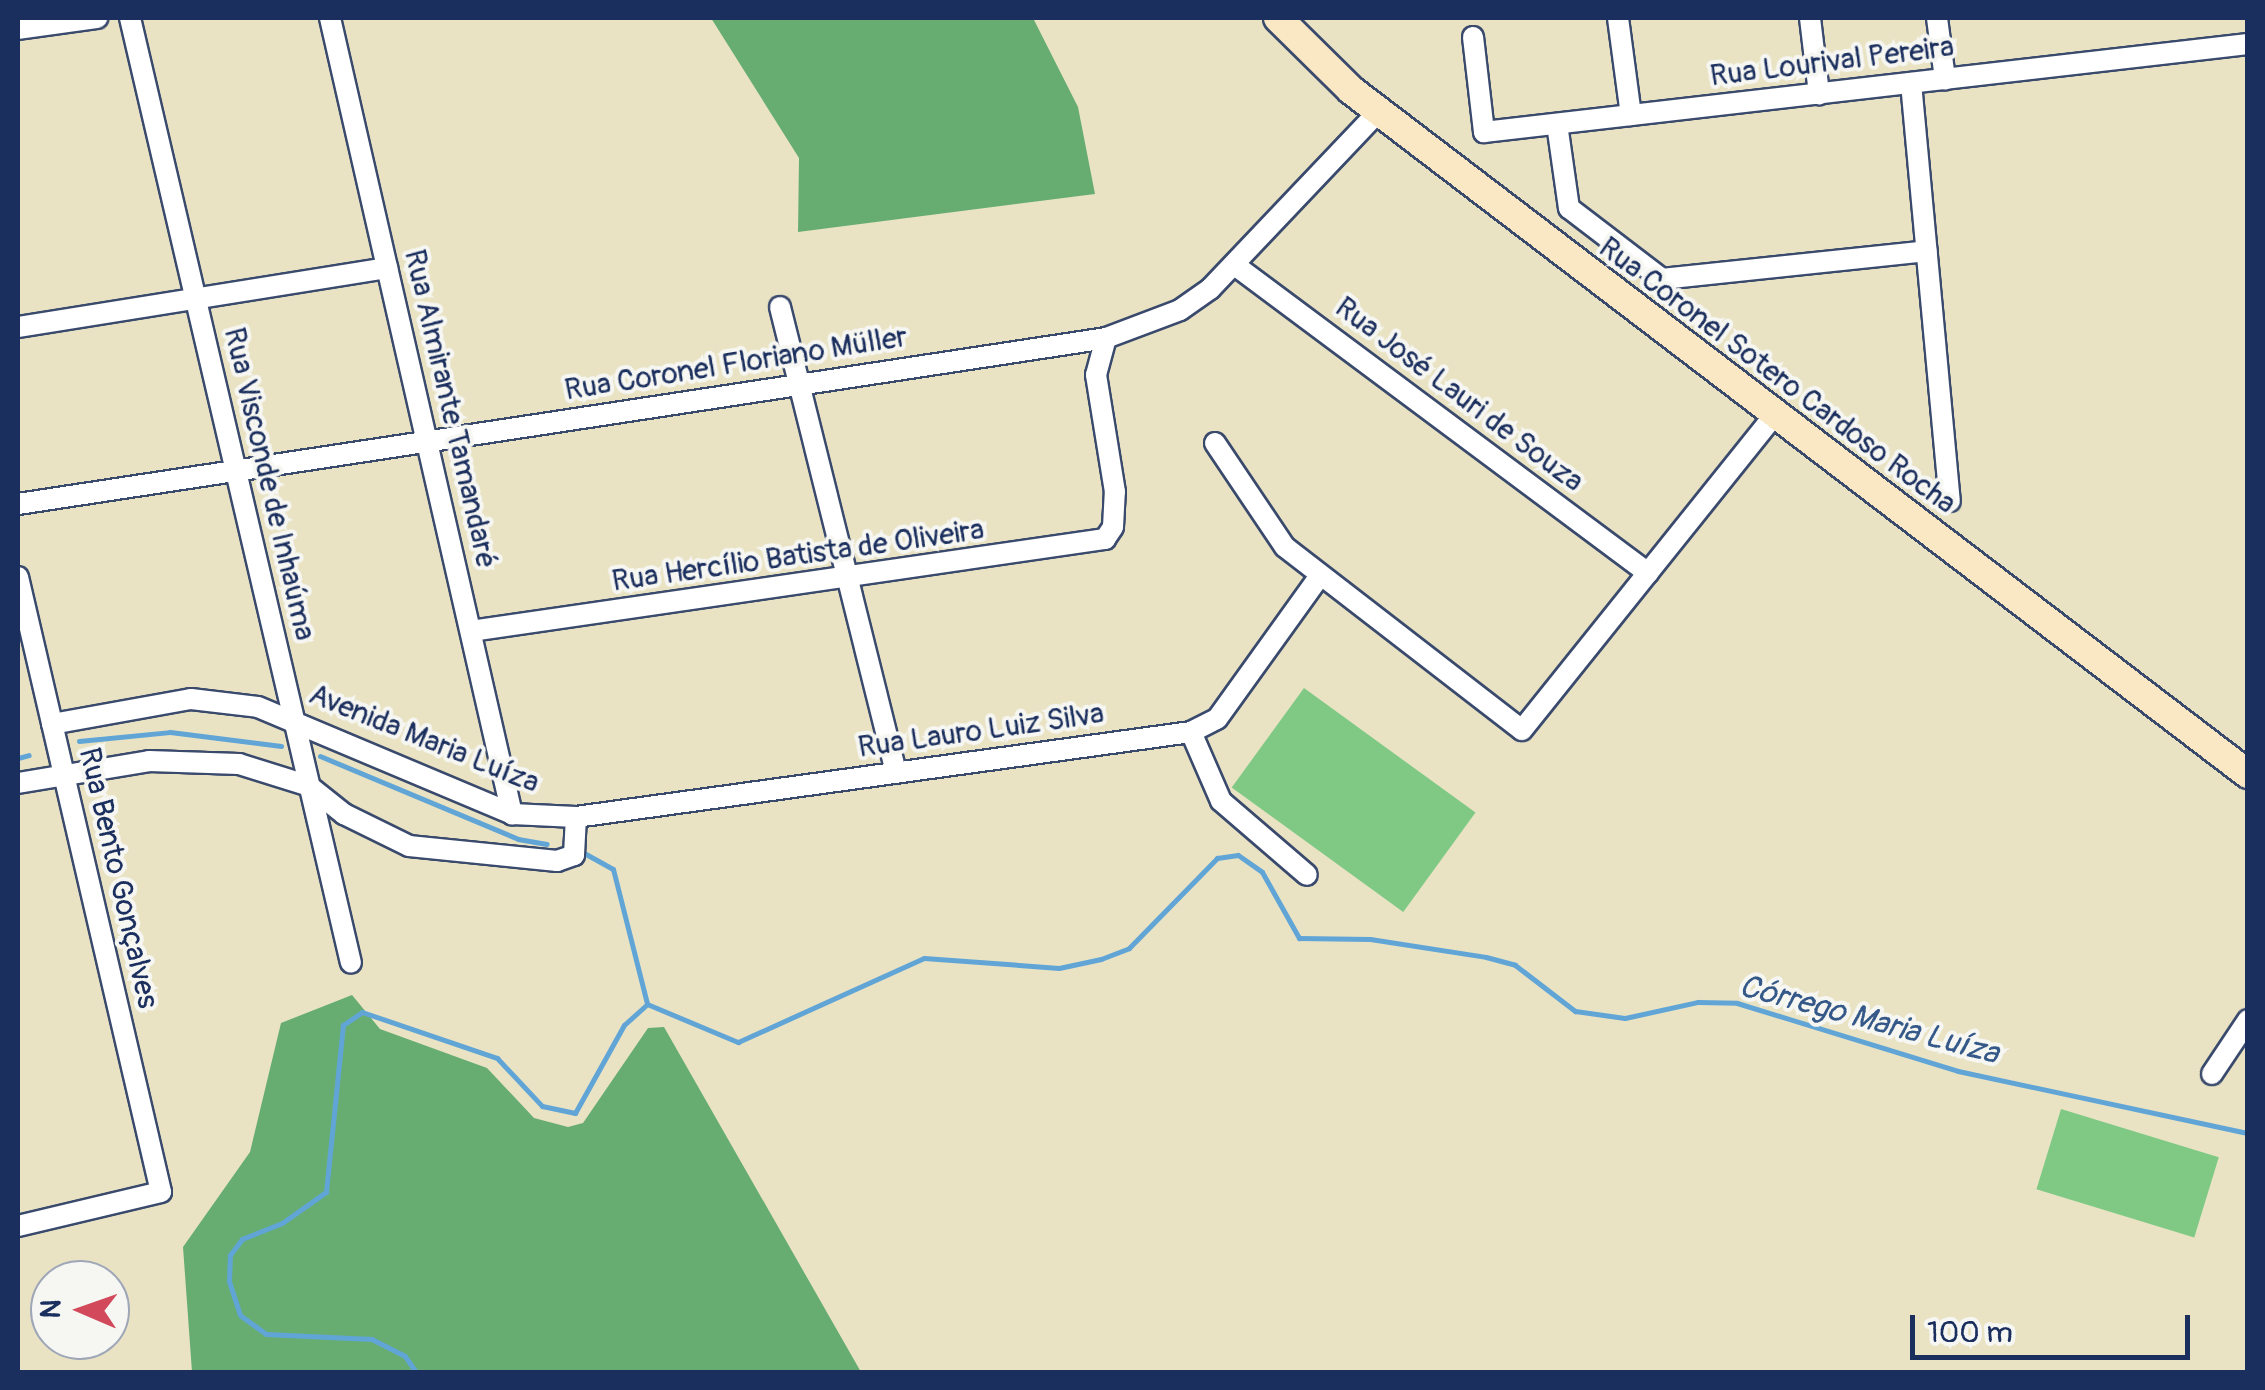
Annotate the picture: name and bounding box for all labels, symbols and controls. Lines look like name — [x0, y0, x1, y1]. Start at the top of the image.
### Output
street label: Rua Lourival Pereira — [1708, 29, 1956, 95]
street label: Rua Coronel Sotero Cardoso Rocha — [1591, 230, 1963, 522]
street label: Rua Almirante Tamandaré — [396, 246, 504, 572]
street label: Rua José Lauri de Souza — [1328, 290, 1590, 500]
street label: Rua Coronel Floriano Müller — [562, 319, 910, 409]
street label: Rua Visconde de Inhaúma — [215, 324, 323, 644]
street label: Rua Hercílio Batista de Oliveira — [610, 512, 986, 600]
street label: Avenida Maria Luíza — [304, 676, 544, 802]
street label: Rua Lauro Luiz Silva — [856, 696, 1106, 766]
street label: Rua Bento Gonçalves — [70, 744, 166, 1012]
water label: Córrego Maria Luíza — [1735, 967, 2003, 1073]
north arrow — [30, 1260, 130, 1360]
scale bar — [1915, 1295, 2195, 1357]
text: N — [34, 1299, 69, 1319]
text: 100 m — [1927, 1314, 2013, 1351]

